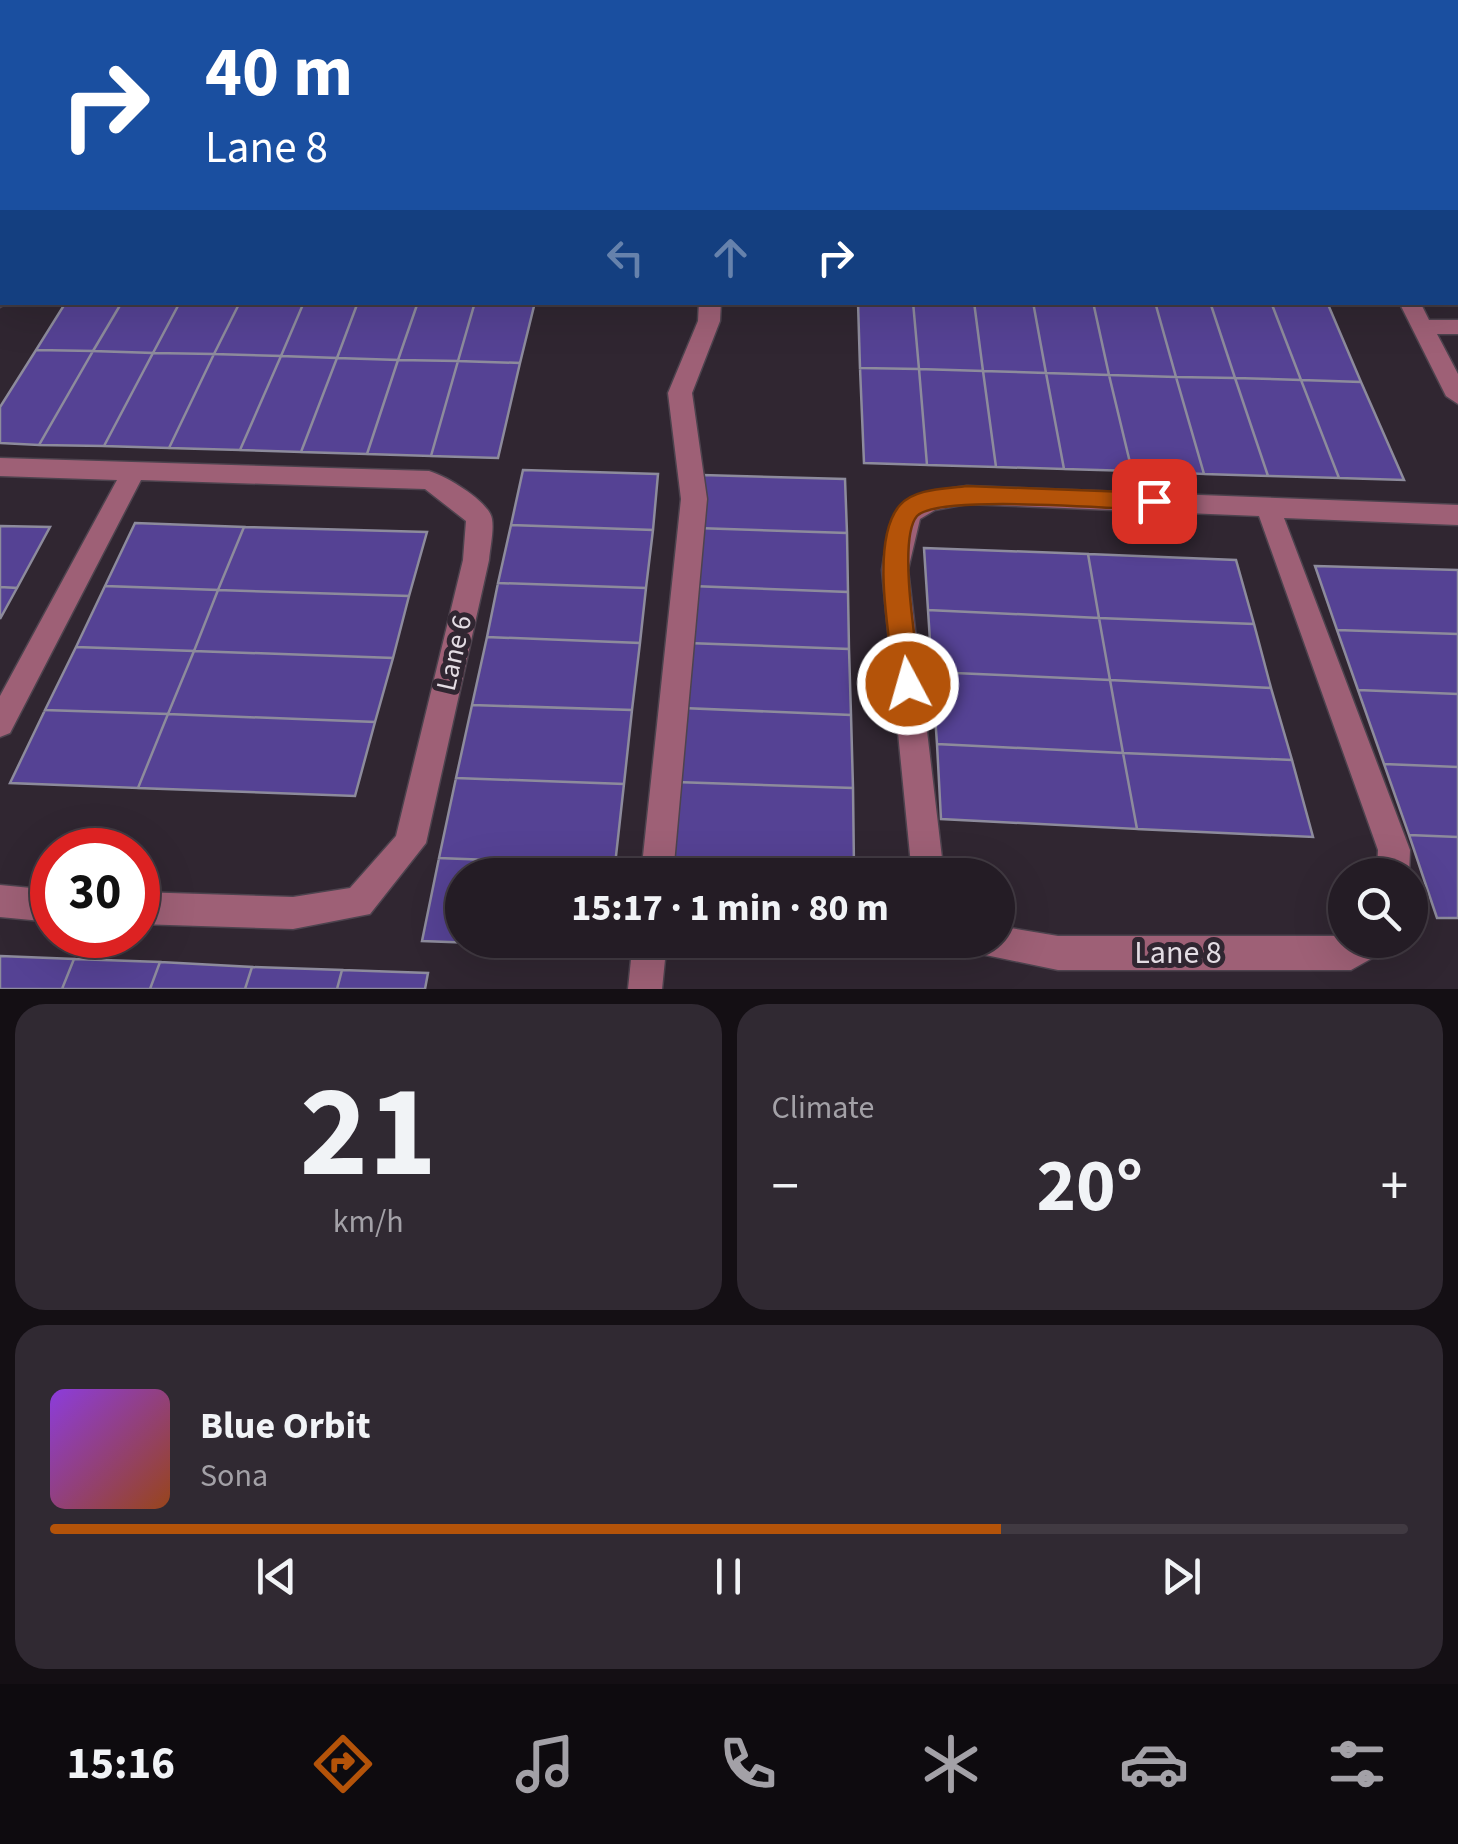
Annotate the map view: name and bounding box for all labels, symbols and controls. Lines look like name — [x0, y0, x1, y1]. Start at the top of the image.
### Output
text: 40 m — [205, 23, 353, 123]
icon: right — [40, 40, 170, 170]
text: Lane 8 — [205, 116, 328, 180]
icon: left — [598, 230, 653, 285]
icon: ahead — [703, 230, 758, 285]
icon: right — [808, 230, 863, 285]
pin — [1112, 459, 1197, 544]
icon: arrive — [1127, 474, 1182, 529]
street label: Lane 6 — [426, 611, 482, 695]
position arrow — [856, 632, 960, 736]
speed limit sign: 30 — [30, 828, 160, 958]
map controls — [1328, 858, 1428, 958]
button: search — [1328, 858, 1428, 958]
text: 15:17 · 1 min · 80 m — [571, 881, 889, 935]
street label: Lane 8 — [1134, 930, 1222, 976]
text: 21 — [300, 1041, 437, 1226]
text: Climate — [772, 1085, 874, 1131]
text: 20° — [1036, 1133, 1143, 1240]
text: − — [772, 1148, 799, 1226]
text: + — [1381, 1148, 1408, 1226]
text: km/h — [333, 1199, 404, 1245]
text: Blue Orbit — [200, 1399, 371, 1453]
text: Sona — [200, 1453, 268, 1499]
icon: previous — [249, 1549, 304, 1604]
icon: pause — [701, 1549, 756, 1604]
icon: next — [1154, 1549, 1209, 1604]
icon: directions — [308, 1729, 378, 1799]
icon: music — [510, 1729, 580, 1799]
icon: phone — [713, 1729, 783, 1799]
icon: climate — [916, 1729, 986, 1799]
icon: car — [1119, 1729, 1189, 1799]
icon: filters — [1322, 1729, 1392, 1799]
text: 15:16 — [66, 1732, 175, 1796]

